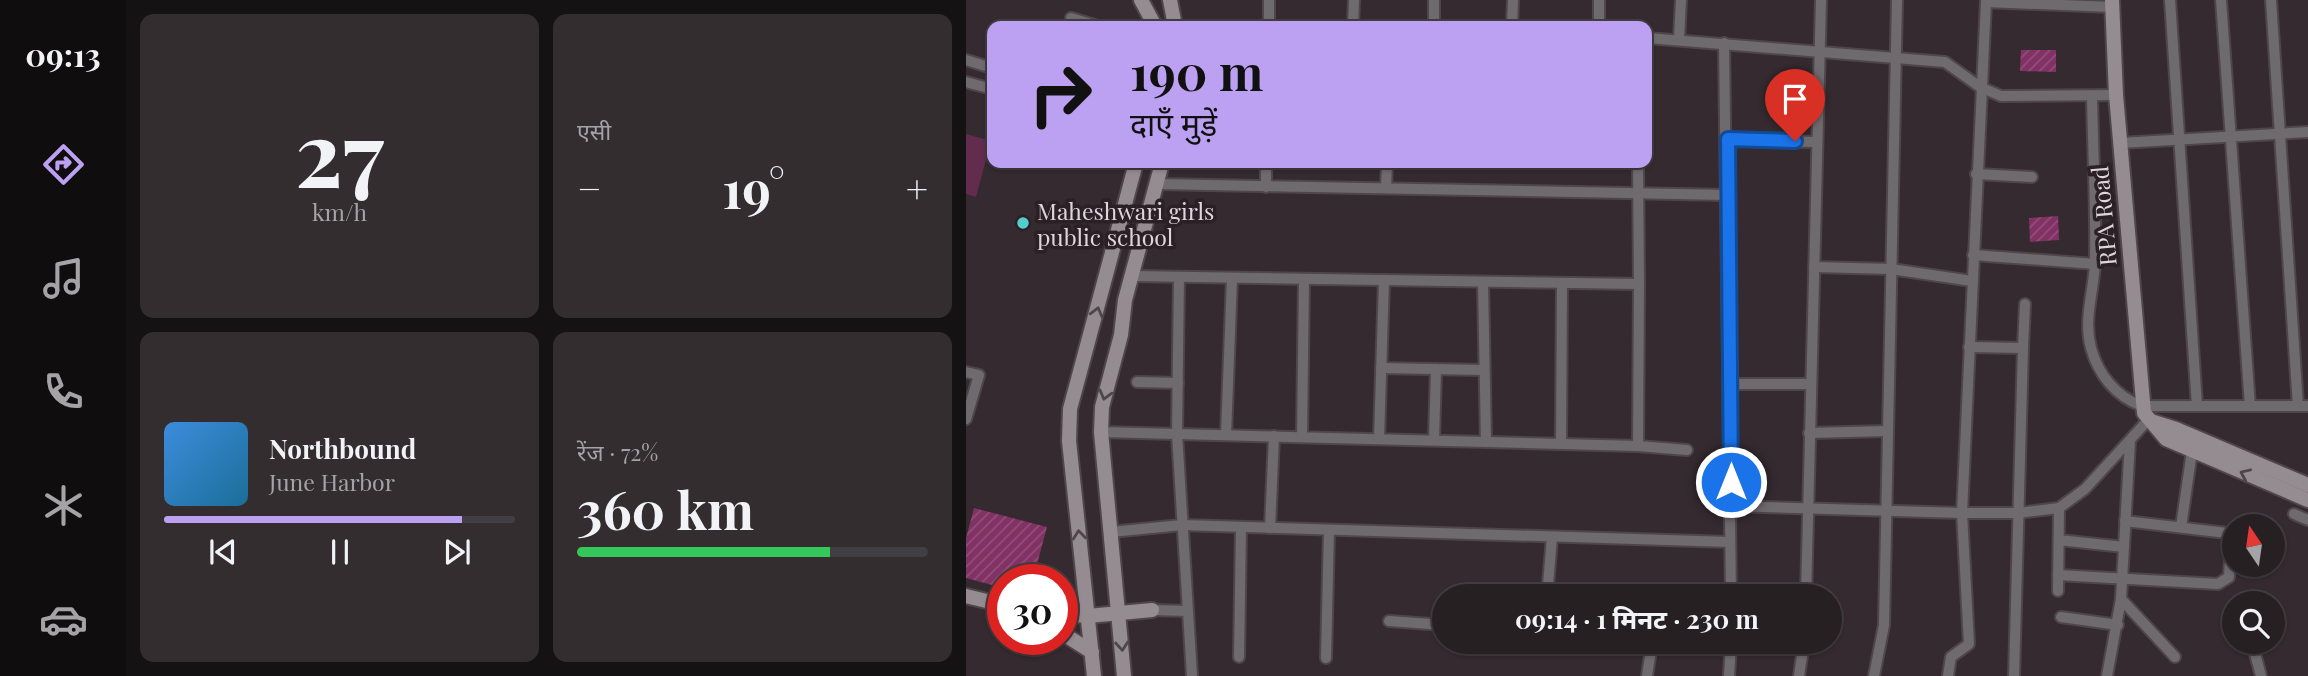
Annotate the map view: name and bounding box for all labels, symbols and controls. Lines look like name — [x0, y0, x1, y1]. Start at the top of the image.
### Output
text: 09:13 — [25, 32, 101, 75]
text: 190 m — [1130, 38, 1263, 103]
icon: right — [1015, 49, 1106, 140]
pin — [1765, 69, 1825, 141]
icon: arrive — [1776, 80, 1814, 118]
text: 27 — [295, 90, 384, 211]
text: दाएँ मुड़ें — [1130, 101, 1217, 144]
text: एसी — [577, 115, 611, 146]
icon: directions — [39, 140, 88, 189]
text: 19° — [722, 153, 785, 222]
text: − — [577, 162, 602, 213]
text: + — [906, 162, 928, 213]
street label: RPA Road — [2083, 165, 2123, 267]
place label: Maheshwari girls public school — [1037, 195, 1214, 252]
text: km/h — [312, 196, 367, 227]
marker: Maheshwari girls public school — [1015, 215, 1031, 231]
icon: music — [39, 254, 88, 303]
one-way arrow — [1089, 306, 1103, 318]
icon: phone — [39, 367, 88, 416]
one-way arrow — [1099, 389, 1113, 401]
text: Northbound — [269, 431, 416, 466]
text: रेंज · 72% — [577, 436, 658, 467]
position arrow — [1694, 445, 1768, 519]
text: June Harbor — [269, 466, 395, 497]
one-way arrow — [2239, 468, 2252, 482]
text: 360 km — [577, 474, 754, 543]
icon: climate — [39, 481, 88, 530]
north arrow — [2222, 514, 2286, 578]
map controls — [2222, 514, 2285, 654]
one-way arrow — [1072, 529, 1087, 540]
icon: previous — [204, 533, 242, 571]
icon: pause — [321, 533, 359, 571]
icon: next — [438, 533, 476, 571]
speed limit sign: 30 — [987, 564, 1078, 655]
button: search — [2222, 591, 2285, 654]
icon: car — [39, 595, 88, 644]
text: 09:14 · 1 मिनट · 230 m — [1515, 601, 1759, 636]
one-way arrow — [1114, 640, 1129, 652]

